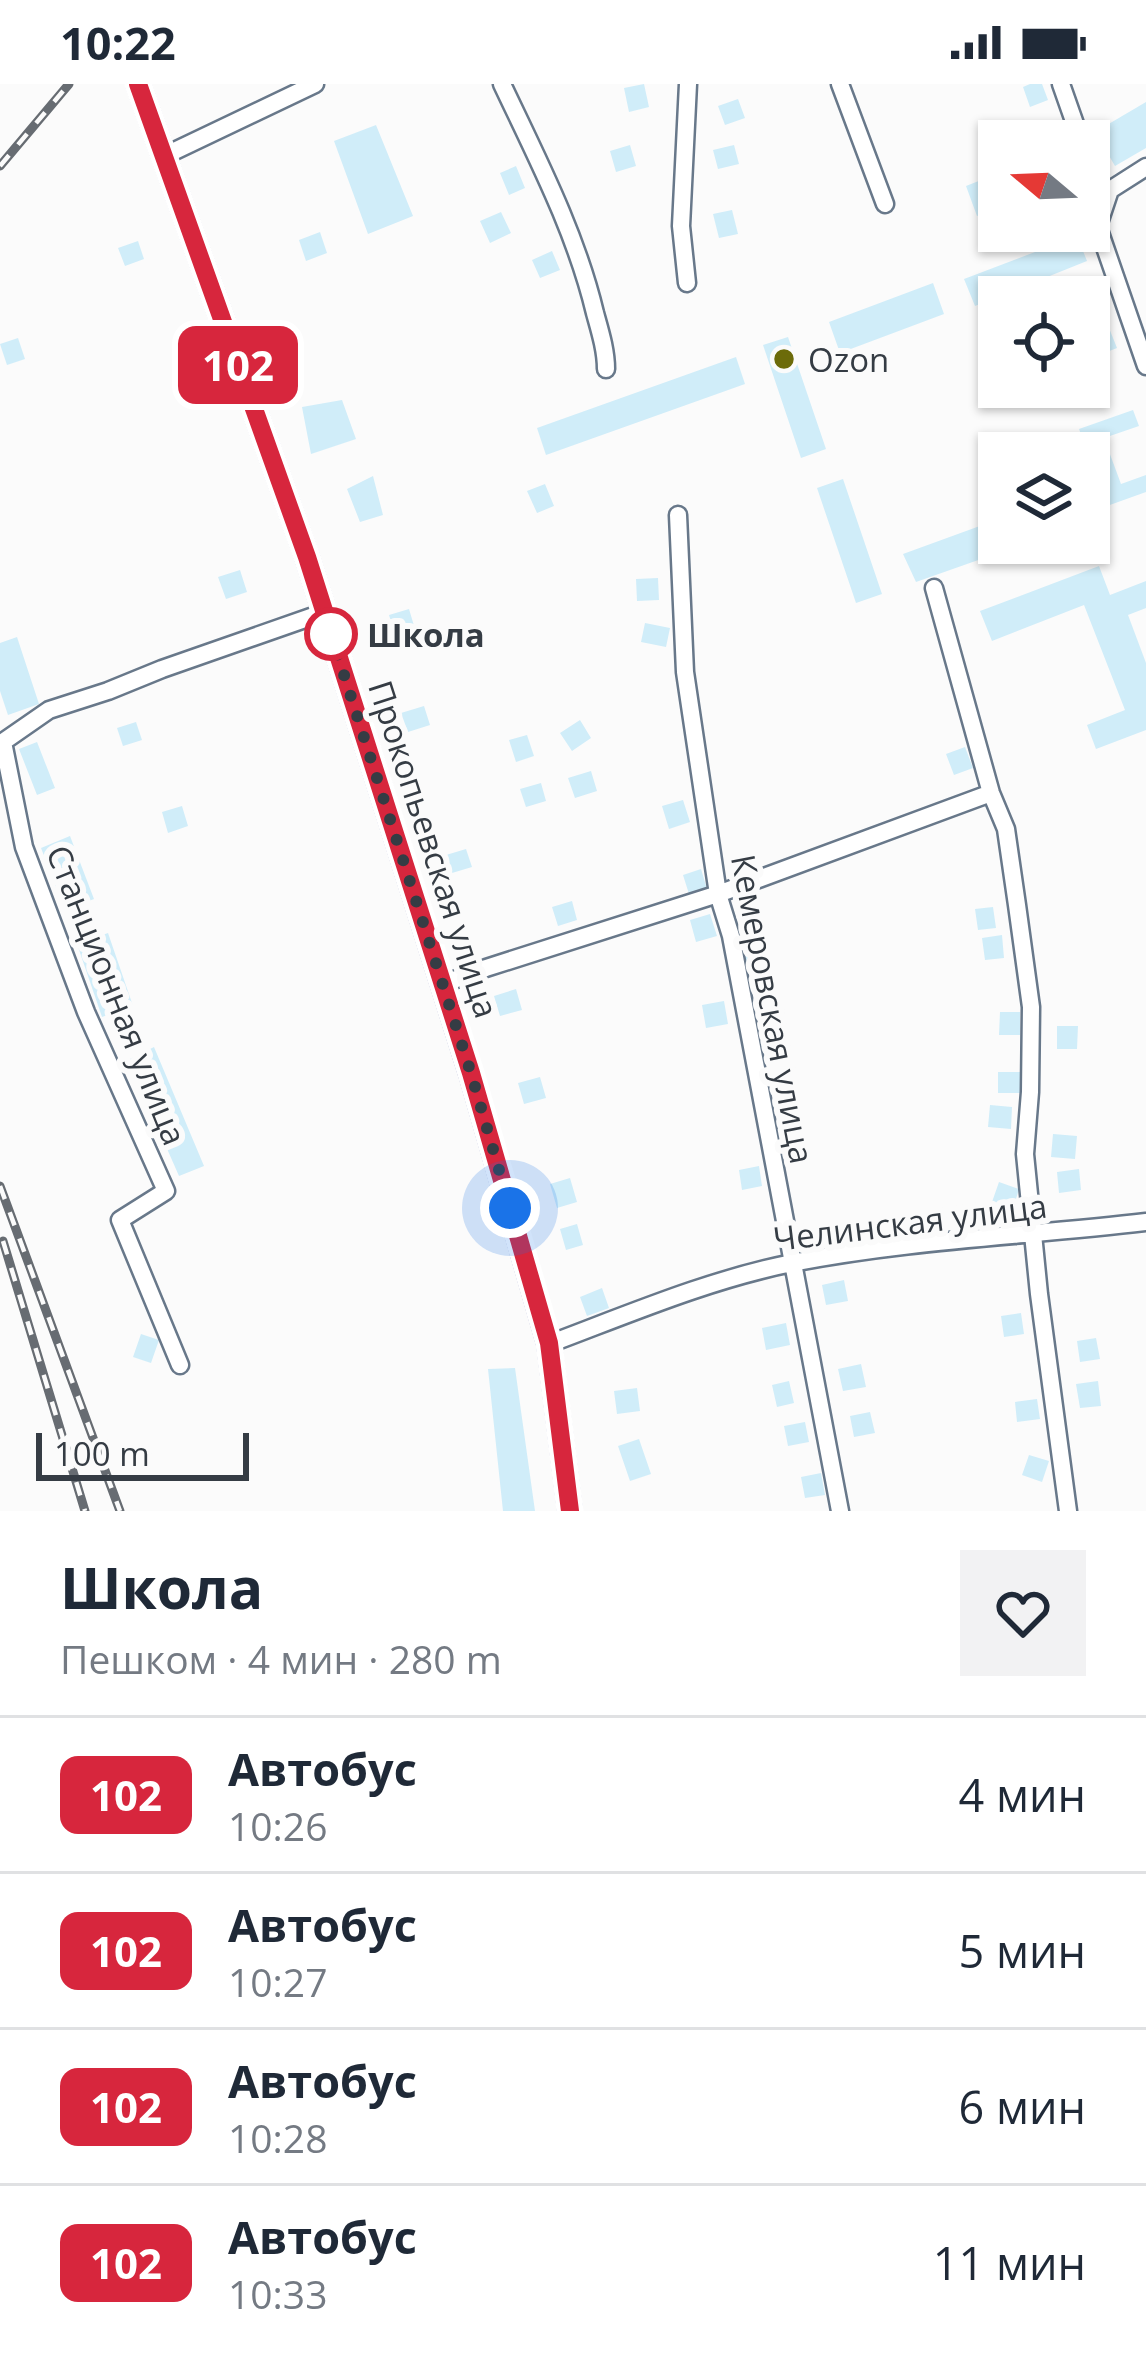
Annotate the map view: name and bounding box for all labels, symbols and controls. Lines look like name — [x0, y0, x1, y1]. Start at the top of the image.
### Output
text: 10:22 — [60, 12, 176, 73]
north arrow — [978, 120, 1110, 252]
map controls — [978, 120, 1110, 564]
button: locate — [978, 276, 1110, 408]
line badge: 102 — [169, 326, 307, 404]
text: 102 — [202, 336, 274, 393]
place label: Ozon — [808, 337, 889, 382]
marker: Ozon — [771, 346, 797, 372]
button: layers — [978, 432, 1110, 564]
marker: Школа — [306, 609, 356, 659]
place label: Школа — [367, 612, 485, 657]
street label: Прокопьевская улица — [358, 675, 510, 1023]
street label: Станционная улица — [36, 839, 198, 1151]
street label: Кемеровская улица — [721, 851, 825, 1167]
your location — [480, 1178, 540, 1238]
street label: Челинская улица — [770, 1183, 1050, 1261]
scale bar — [36, 1427, 249, 1480]
text: 100 m — [54, 1431, 150, 1476]
text: Школа — [60, 1548, 263, 1626]
button: heart — [960, 1550, 1086, 1676]
text: Пешком · 4 мин · 280 m — [60, 1632, 502, 1685]
text: Автобус — [228, 1738, 417, 1799]
text: 4 мин — [958, 1764, 1086, 1825]
text: 102 — [90, 1766, 162, 1823]
text: 10:26 — [228, 1799, 327, 1852]
text: Автобус — [228, 1894, 417, 1955]
text: 5 мин — [958, 1920, 1086, 1981]
text: 102 — [90, 1922, 162, 1979]
text: 10:27 — [228, 1955, 327, 2008]
text: Автобус — [228, 2050, 417, 2111]
text: 6 мин — [958, 2076, 1086, 2137]
text: 102 — [90, 2078, 162, 2135]
text: 10:28 — [228, 2111, 327, 2164]
text: Автобус — [228, 2206, 417, 2267]
text: 11 мин — [933, 2232, 1086, 2293]
text: 102 — [90, 2234, 162, 2291]
text: 10:33 — [228, 2267, 327, 2320]

